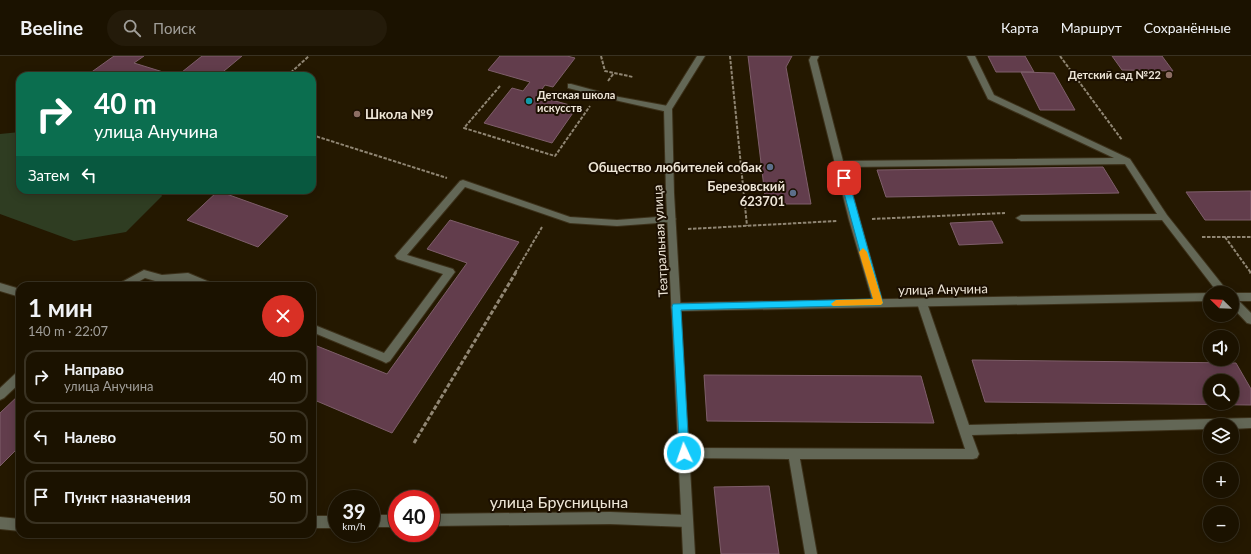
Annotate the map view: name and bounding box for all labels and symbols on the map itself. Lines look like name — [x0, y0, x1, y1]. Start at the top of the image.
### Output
place label: Детский сад №22 — [1068, 68, 1161, 81]
marker: Детский сад №22 — [1164, 70, 1174, 80]
place label: Детская школа искусств — [537, 88, 615, 114]
marker: Детская школа искусств — [524, 96, 534, 106]
place label: Школа №9 — [365, 106, 434, 122]
marker: Школа №9 — [352, 109, 362, 119]
place label: Общество любителей собак — [588, 159, 762, 175]
pin — [827, 161, 861, 195]
marker: Общество любителей собак — [765, 162, 775, 172]
place label: Березовский 623701 — [707, 178, 785, 209]
street label: Театральная улица — [649, 184, 671, 298]
marker: Березовский 623701 — [788, 188, 798, 198]
street label: улица Анучина — [898, 280, 988, 298]
north arrow — [1203, 286, 1239, 322]
position arrow — [663, 432, 705, 474]
speed limit sign: 40 — [388, 490, 440, 542]
street label: улица Брусницына — [490, 492, 628, 511]

